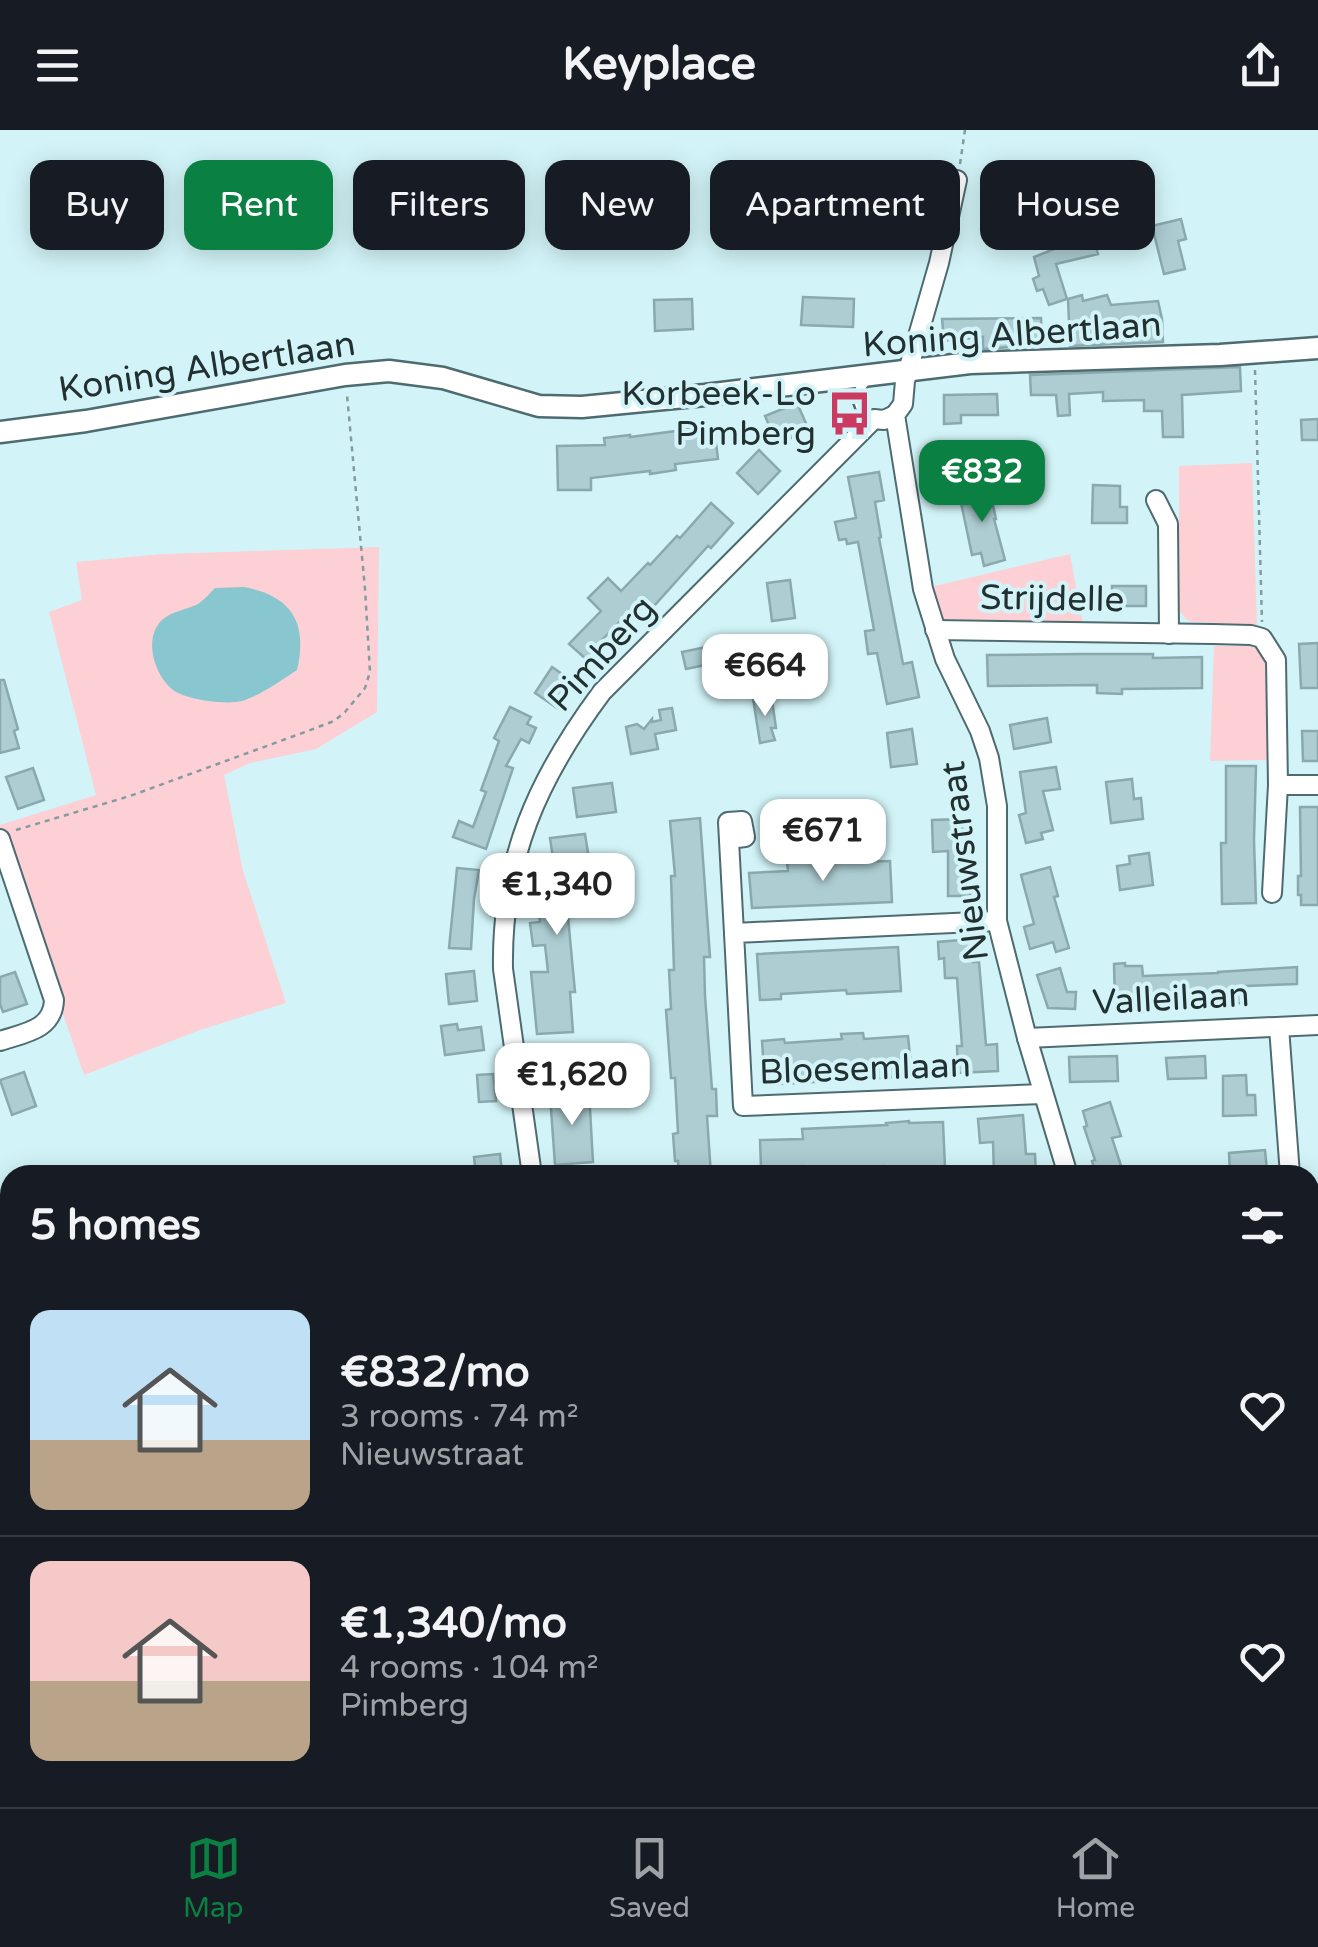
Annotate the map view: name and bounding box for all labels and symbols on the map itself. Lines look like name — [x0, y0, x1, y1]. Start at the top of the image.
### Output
street label: Koning Albertlaan — [861, 304, 1163, 366]
street label: Koning Albertlaan — [56, 323, 358, 411]
place label: Korbeek-Lo Pimberg — [621, 373, 816, 455]
bus stop icon: Korbeek-Lo Pimberg — [825, 390, 873, 438]
pin: €832 — [923, 440, 1041, 525]
street label: Strijdelle — [979, 577, 1125, 621]
street label: Pimberg — [539, 588, 665, 720]
pin: €664 — [706, 634, 824, 719]
street label: Nieuwstraat — [932, 759, 998, 963]
pin: €671 — [764, 799, 882, 884]
pin: €1,340 — [476, 853, 638, 938]
street label: Valleilaan — [1091, 974, 1251, 1024]
pin: €1,620 — [491, 1043, 653, 1128]
street label: Bloesemlaan — [758, 1044, 972, 1094]

